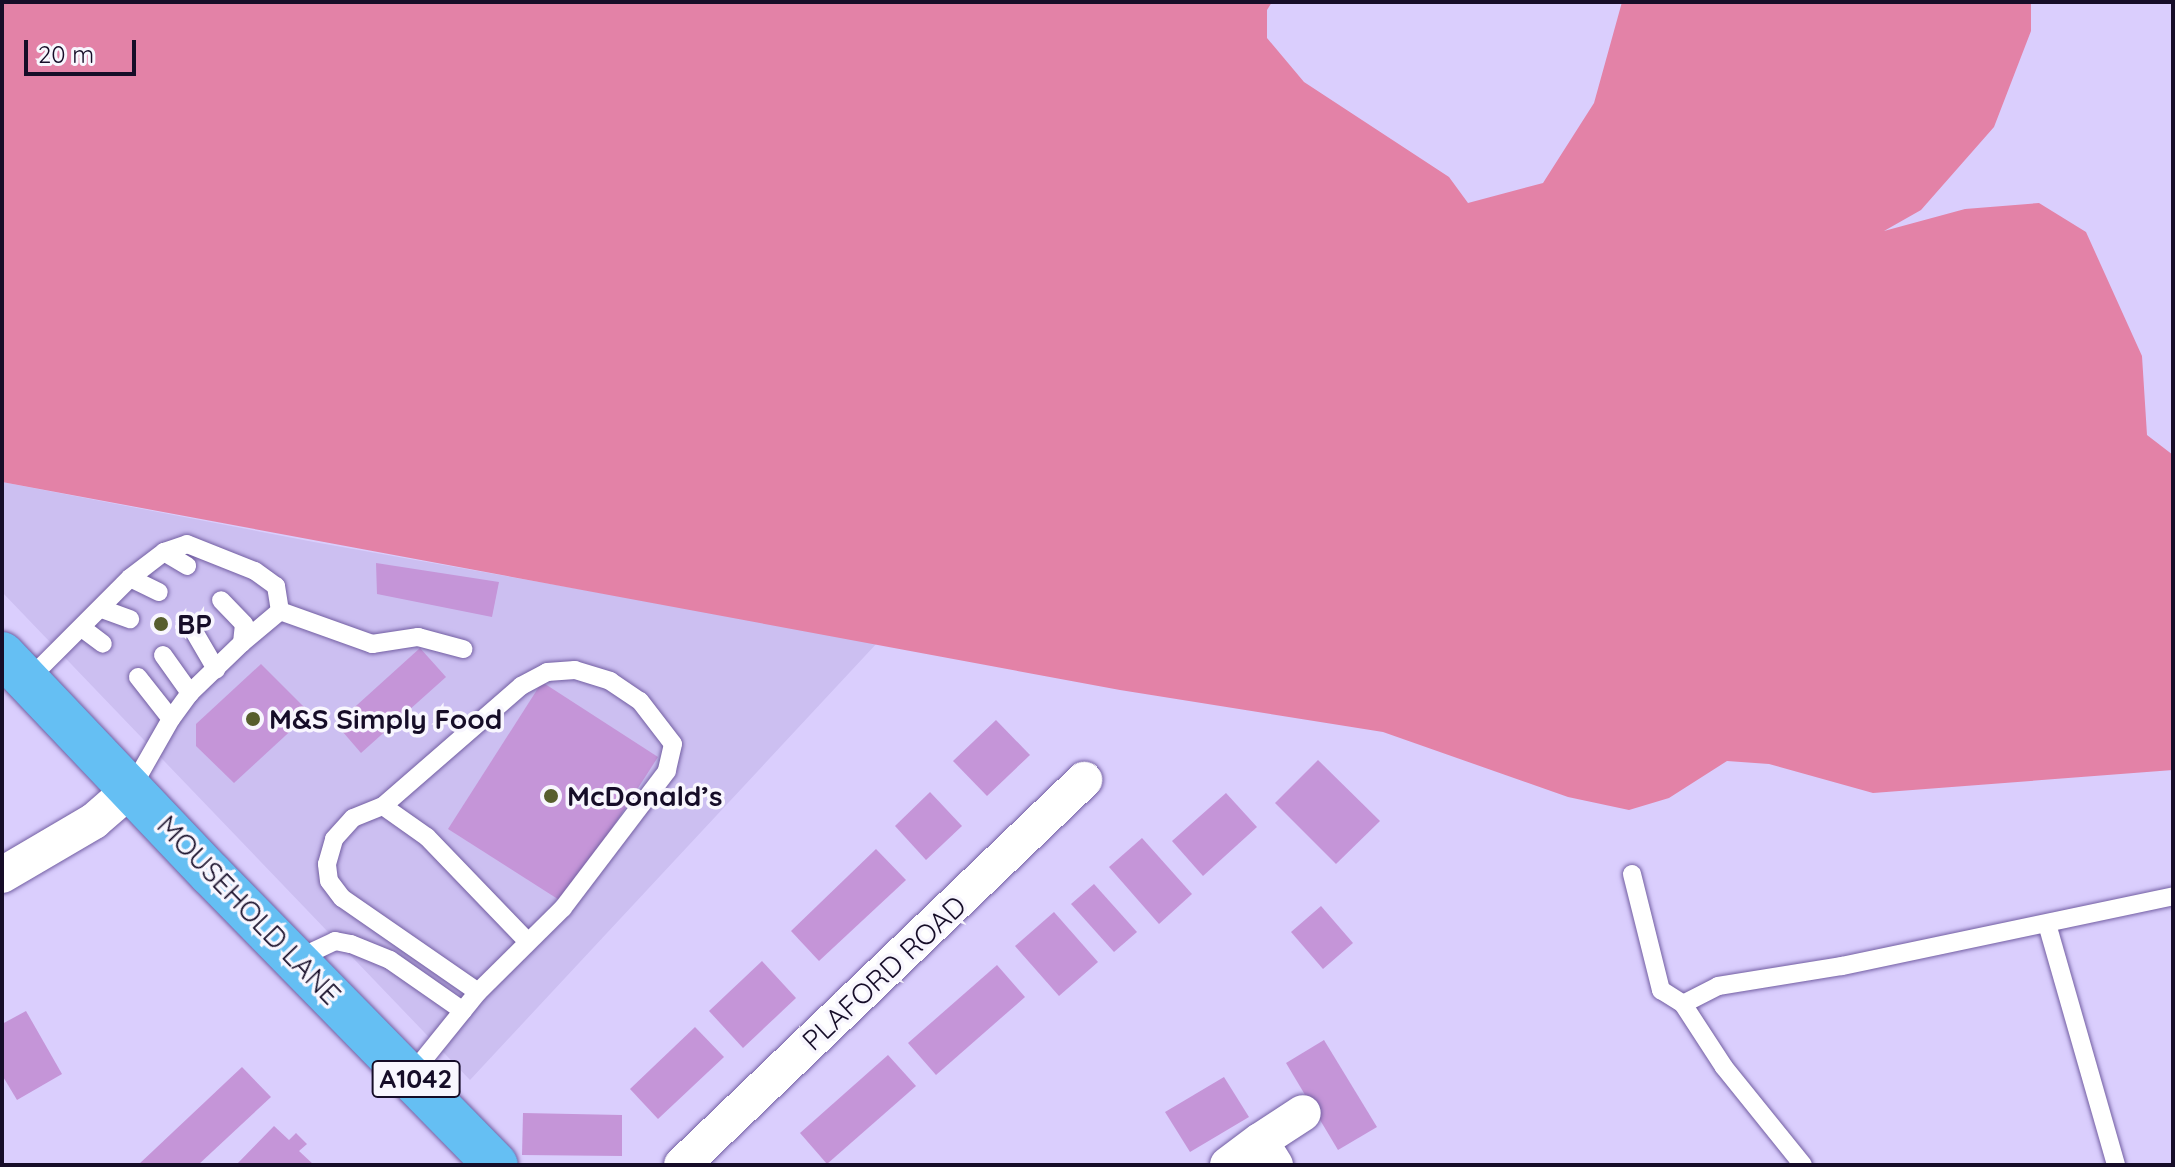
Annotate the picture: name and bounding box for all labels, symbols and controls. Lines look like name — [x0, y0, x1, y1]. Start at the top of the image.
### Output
scale bar — [28, 24, 140, 74]
text: 20 m — [38, 39, 94, 69]
place label: BP — [177, 607, 212, 641]
marker: BP — [152, 615, 170, 633]
place label: M&S Simply Food — [269, 702, 502, 736]
marker: M&S Simply Food — [244, 710, 262, 728]
place label: McDonald’s — [567, 779, 723, 813]
marker: McDonald’s — [542, 787, 560, 805]
street label: MOUSEHOLD LANE — [150, 809, 348, 1011]
street label: PLAFORD ROAD — [795, 889, 973, 1057]
road number: A1042 — [370, 1057, 462, 1101]

